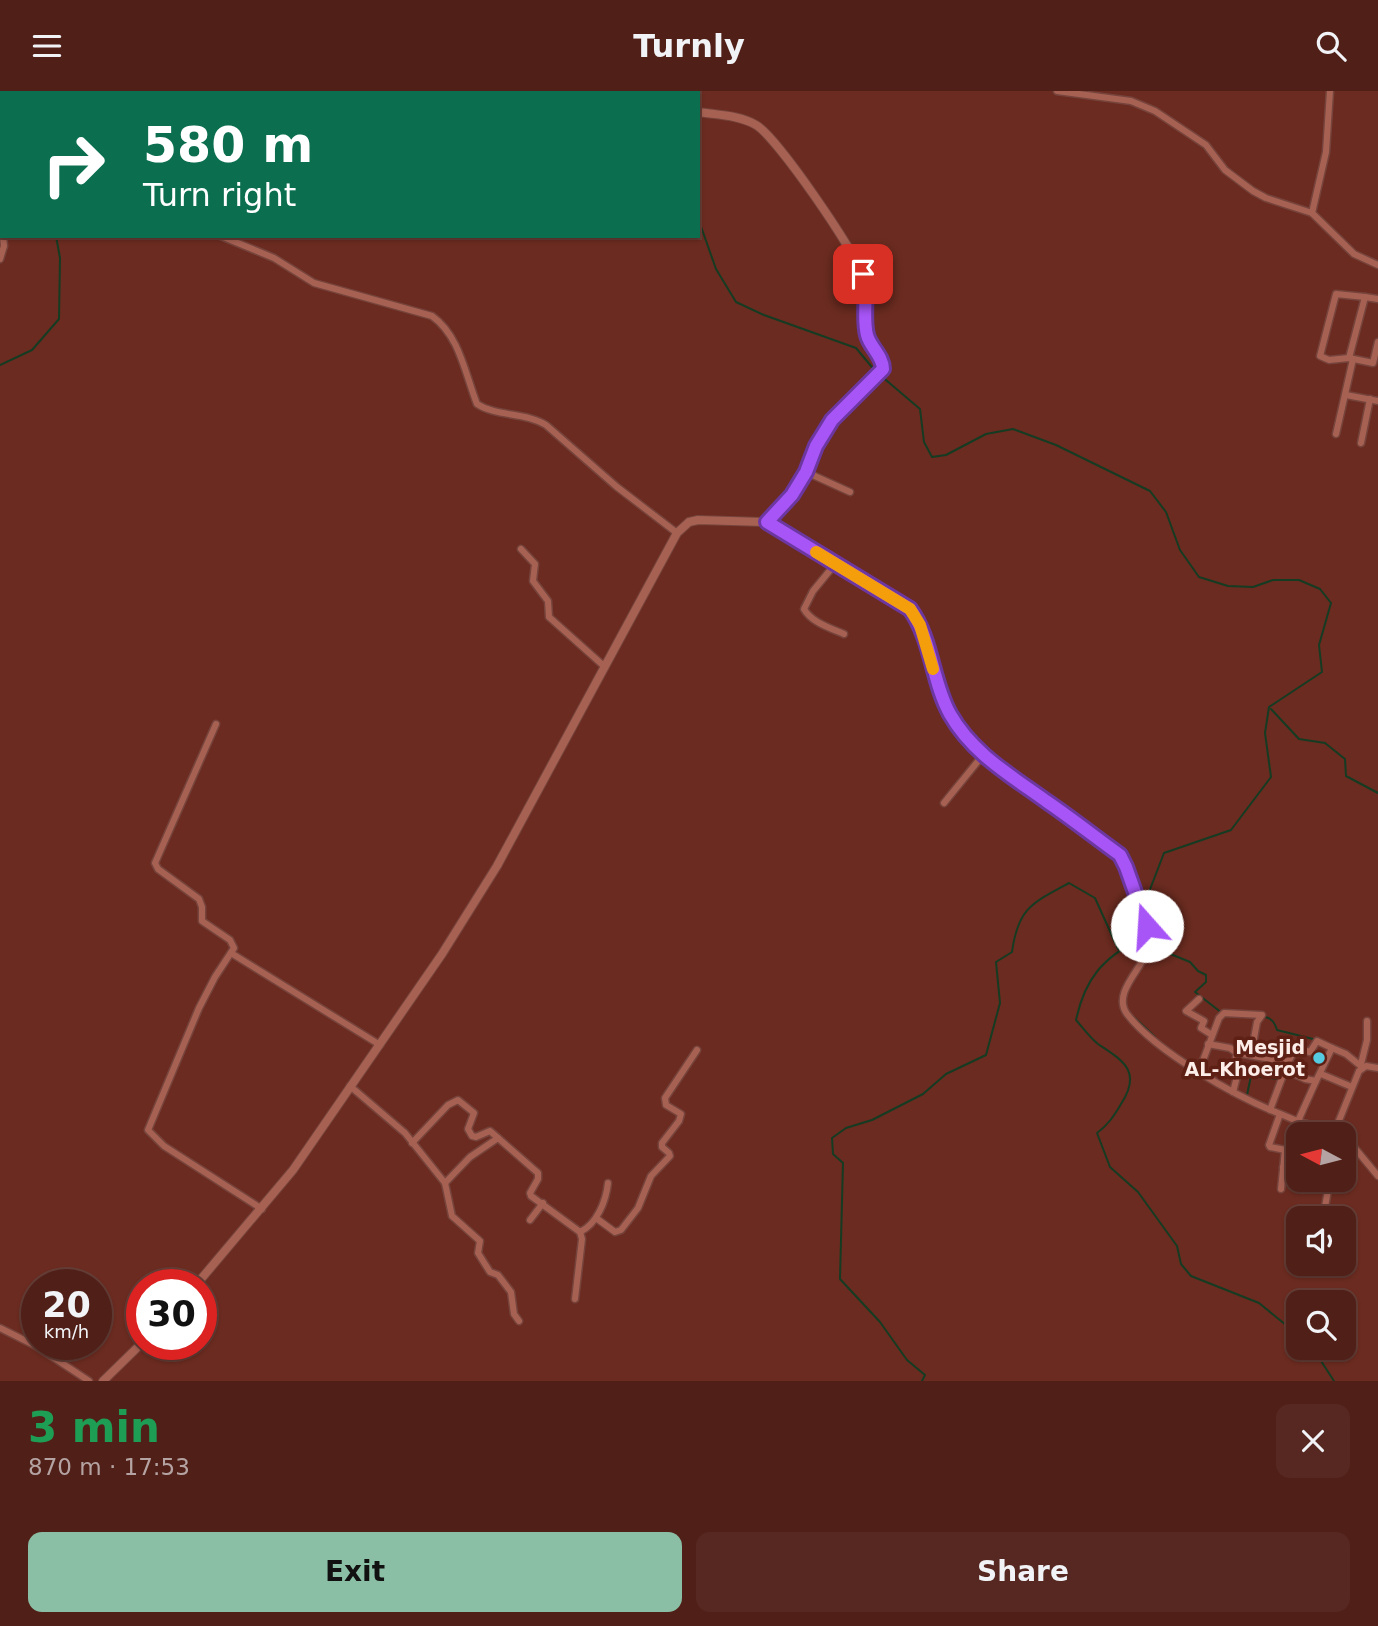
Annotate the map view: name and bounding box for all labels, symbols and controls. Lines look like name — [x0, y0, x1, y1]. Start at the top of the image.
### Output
icon: menu — [28, 27, 66, 65]
text: Turnly — [633, 27, 745, 65]
icon: search — [1312, 27, 1350, 65]
text: 580 m — [143, 117, 313, 174]
icon: right — [28, 119, 119, 210]
text: Turn right — [143, 176, 296, 214]
pin — [833, 244, 893, 304]
icon: arrive — [844, 255, 882, 293]
position arrow — [1110, 889, 1184, 963]
place label: Mesjid AL-Khoerot — [1185, 1036, 1305, 1080]
marker: Mesjid AL-Khoerot — [1311, 1050, 1327, 1066]
north arrow — [1286, 1122, 1356, 1192]
map controls — [1286, 1122, 1356, 1360]
button: sound — [1286, 1206, 1356, 1276]
speed limit sign: 30 — [126, 1269, 217, 1360]
text: 20 — [42, 1285, 91, 1325]
button: search — [1286, 1290, 1356, 1360]
text: km/h — [44, 1321, 89, 1342]
text: 3 min — [28, 1403, 160, 1452]
button: close — [1276, 1404, 1350, 1478]
text: 870 m · 17:53 — [28, 1454, 190, 1480]
button: Exit — [28, 1532, 682, 1612]
button: Share — [696, 1532, 1350, 1612]

